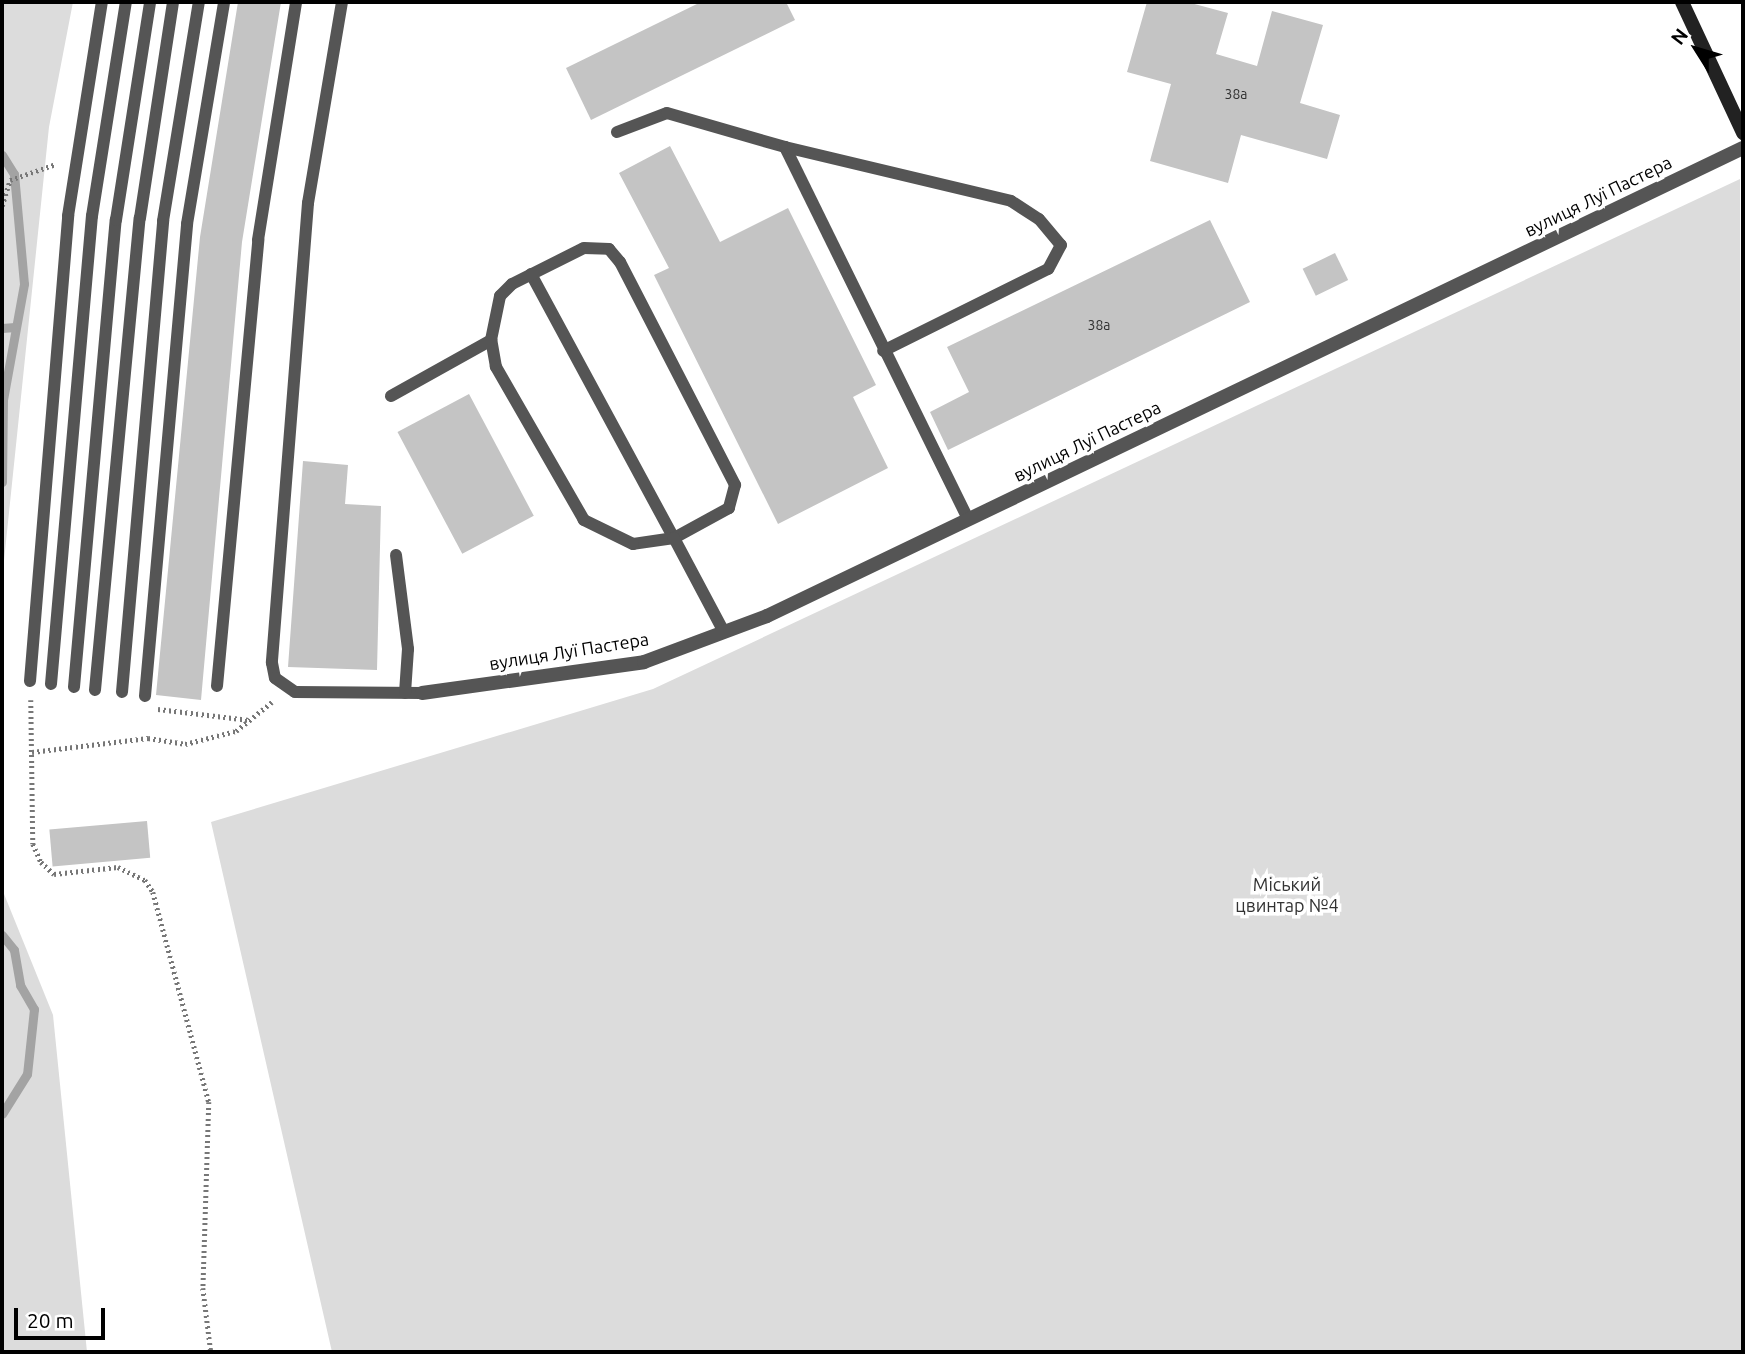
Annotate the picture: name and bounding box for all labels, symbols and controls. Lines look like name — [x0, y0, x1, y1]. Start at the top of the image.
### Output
north arrow — [1661, 14, 1731, 84]
text: N — [1666, 24, 1692, 49]
house number: 38а — [1225, 86, 1247, 102]
street label: вулиця Луї Пастера — [1521, 151, 1675, 241]
house number: 38а — [1088, 317, 1110, 333]
street label: вулиця Луї Пастера — [1010, 396, 1164, 486]
street label: вулиця Луї Пастера — [488, 628, 650, 674]
park label: Міський цвинтар №4 — [1235, 874, 1339, 917]
scale bar — [18, 1294, 108, 1338]
text: 20 m — [27, 1308, 74, 1332]

